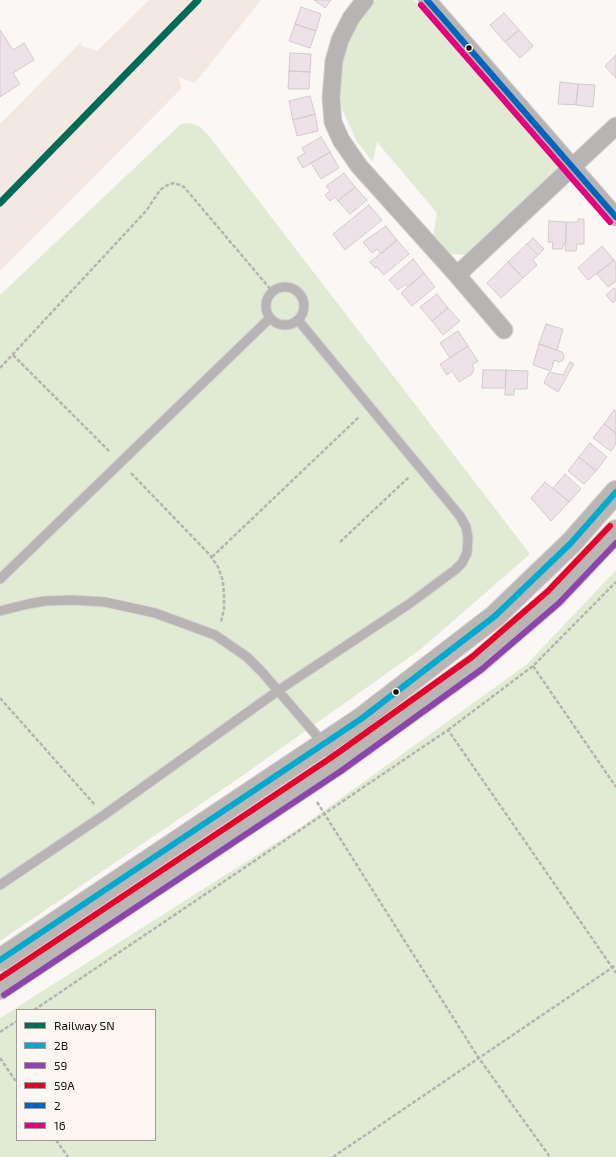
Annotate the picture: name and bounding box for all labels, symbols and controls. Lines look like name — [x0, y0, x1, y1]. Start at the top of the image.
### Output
unlabelled marker — [464, 43, 474, 53]
unlabelled marker — [391, 687, 401, 697]
legend — [16, 1009, 156, 1141]
text: Railway SN — [54, 1018, 115, 1032]
text: 2B — [54, 1038, 68, 1052]
text: 59 — [54, 1058, 67, 1072]
text: 59A — [54, 1078, 75, 1092]
text: 2 — [54, 1098, 61, 1112]
text: 16 — [54, 1118, 66, 1132]

